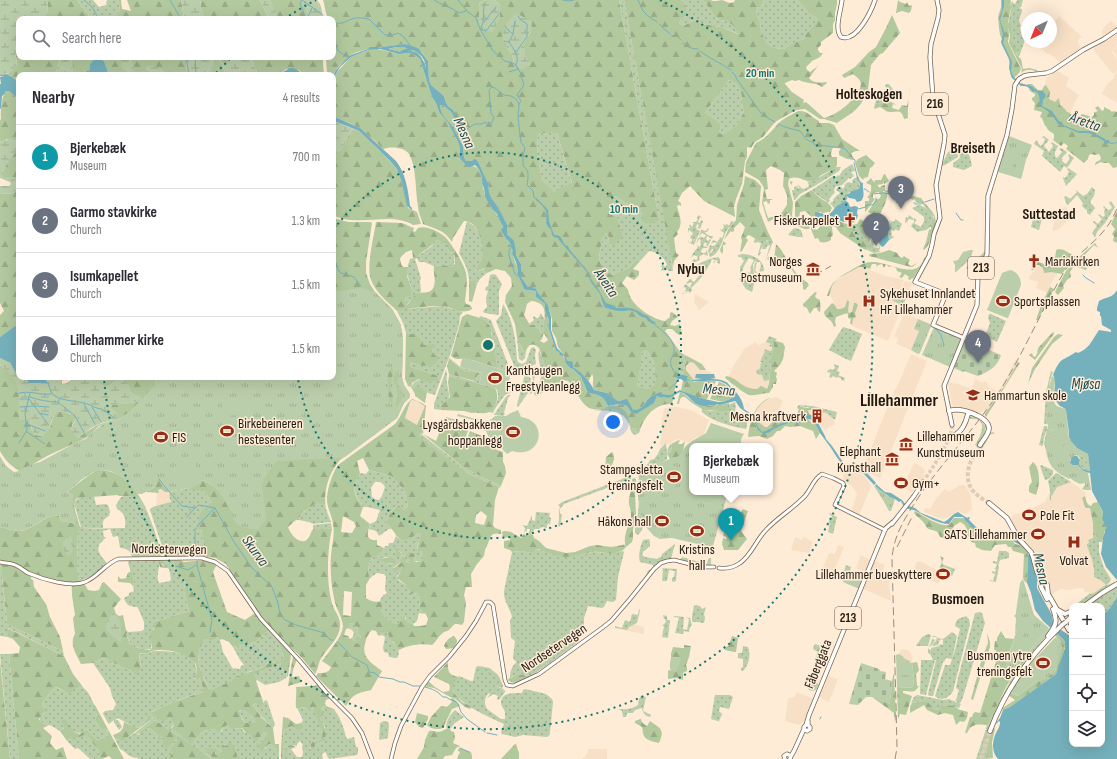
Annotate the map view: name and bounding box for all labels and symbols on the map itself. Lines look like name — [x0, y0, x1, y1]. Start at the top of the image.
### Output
north arrow — [1021, 12, 1057, 48]
text: 20 min — [746, 66, 774, 81]
district label: Holteskogen — [836, 85, 902, 104]
road number: 216 — [922, 93, 948, 115]
water label: Åretta — [1066, 107, 1103, 136]
water label: Mesna — [449, 114, 479, 152]
district label: Breiseth — [951, 139, 995, 158]
pin: 3 — [888, 176, 914, 209]
text: 10 min — [610, 202, 638, 217]
district label: Suttestad — [1023, 205, 1075, 224]
place label: Fiskerkapellet — [774, 212, 839, 229]
church icon: Fiskerkapellet — [842, 212, 858, 228]
pin: 2 — [863, 213, 889, 246]
place label: Norges Postmuseum — [741, 253, 802, 286]
church icon: Mariakirken — [1026, 253, 1042, 269]
place label: Mariakirken — [1045, 253, 1099, 270]
road number: 213 — [968, 257, 994, 279]
district label: Nybu — [677, 260, 705, 279]
museum icon: Norges Postmuseum — [805, 261, 821, 277]
water label: Åveita — [589, 264, 622, 301]
place label: Sykehuset Innlandet HF Lillehammer — [880, 285, 976, 318]
hospital icon: Sykehuset Innlandet HF Lillehammer — [861, 293, 877, 309]
sports icon: Sportsplassen — [995, 293, 1011, 309]
place label: Sportsplassen — [1014, 293, 1080, 310]
pin: 4 — [965, 330, 991, 363]
centre of rings — [481, 338, 495, 352]
place label: Kanthaugen Freestyleanlegg — [506, 362, 581, 395]
sports icon: Kanthaugen Freestyleanlegg — [487, 370, 503, 386]
water label: Mjøsa — [1072, 375, 1100, 394]
water label: Mesna — [702, 379, 736, 401]
school or university icon: Hammartun skole — [965, 387, 981, 403]
place label: Hammartun skole — [984, 387, 1067, 404]
district label: Lillehammer — [860, 390, 939, 411]
place label: Mesna kraftverk — [730, 408, 807, 425]
building icon: Mesna kraftverk — [809, 408, 825, 424]
your location — [603, 412, 623, 432]
place label: Birkebeineren hestesenter — [238, 415, 303, 448]
place label: Lysgårdsbakkene hoppanlegg — [422, 416, 502, 449]
sports icon: Birkebeineren hestesenter — [219, 423, 235, 439]
sports icon: Lysgårdsbakkene hoppanlegg — [505, 424, 521, 440]
place label: Lillehammer Kunstmuseum — [917, 428, 985, 461]
sports icon: FIS — [153, 429, 169, 445]
place label: FIS — [172, 429, 186, 446]
museum icon: Lillehammer Kunstmuseum — [898, 436, 914, 452]
place label: Elephant Kunsthall — [837, 443, 881, 476]
museum icon: Elephant Kunsthall — [884, 451, 900, 467]
place label: Stampesletta treningsfelt — [600, 461, 663, 494]
sports icon: Stampesletta treningsfelt — [666, 469, 682, 485]
sports icon: Gym+ — [893, 475, 909, 491]
place label: Gym+ — [912, 475, 940, 492]
sports icon: Pole Fit — [1021, 507, 1037, 523]
place label: Pole Fit — [1040, 507, 1075, 524]
pin: 1 — [718, 508, 744, 541]
place label: Håkons hall — [598, 513, 651, 530]
sports icon: Håkons hall — [654, 513, 670, 529]
sports icon: Kristins hall — [689, 523, 705, 539]
place label: SATS Lillehammer — [944, 526, 1027, 543]
sports icon: SATS Lillehammer — [1030, 526, 1046, 542]
water label: Skurva — [237, 532, 273, 570]
hospital icon: Volvat — [1066, 534, 1082, 550]
street label: Nordsetervegen — [131, 540, 207, 558]
place label: Kristins hall — [679, 541, 715, 574]
water label: Mesna — [1028, 551, 1054, 587]
place label: Volvat — [1059, 552, 1089, 569]
place label: Lillehammer bueskyttere — [816, 566, 932, 583]
sports icon: Lillehammer bueskyttere — [935, 566, 951, 582]
district label: Busmoen — [932, 590, 984, 609]
road number: 213 — [835, 607, 861, 629]
street label: Nordsetervegen — [518, 620, 590, 676]
street label: Fåberggata — [800, 637, 836, 691]
place label: Busmoen ytre treningsfelt — [967, 647, 1032, 680]
sports icon: Busmoen ytre treningsfelt — [1035, 655, 1051, 671]

